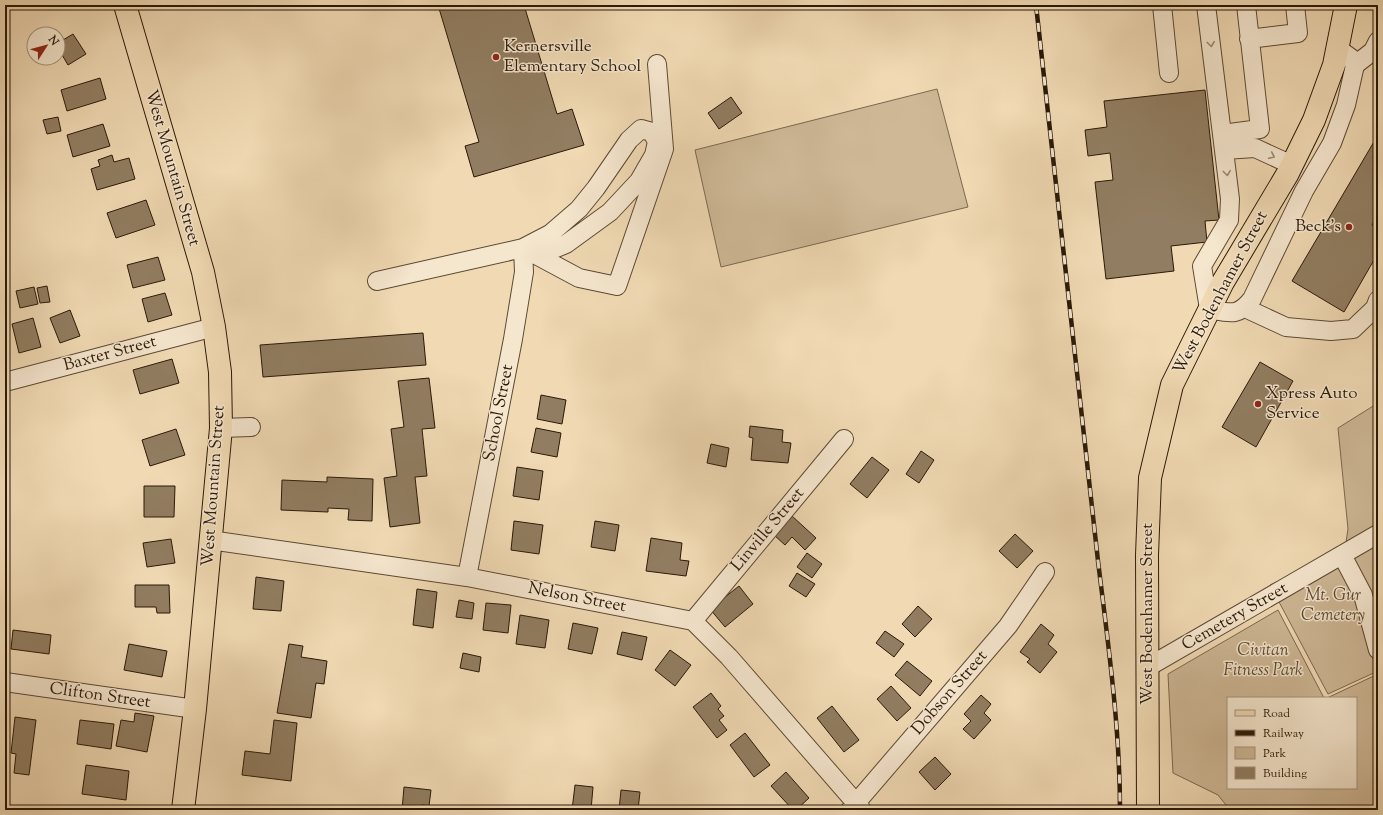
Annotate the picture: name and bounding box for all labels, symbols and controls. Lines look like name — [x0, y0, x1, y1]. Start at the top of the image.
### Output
north arrow — [26, 26, 66, 66]
text: N — [44, 32, 62, 49]
place label: Kernersville Elementary School — [504, 35, 641, 79]
one-way arrow — [1206, 41, 1215, 47]
marker: Kernersville Elementary School — [491, 52, 501, 62]
street label: West Mountain Street — [138, 87, 206, 249]
one-way arrow — [1268, 151, 1275, 159]
one-way arrow — [1222, 170, 1231, 176]
street label: West Bodenhamer Street — [1168, 207, 1274, 379]
place label: Beck's — [1295, 215, 1341, 239]
marker: Beck's — [1344, 222, 1354, 232]
street label: Baxter Street — [61, 330, 159, 378]
street label: School Street — [478, 362, 520, 464]
place label: Xpress Auto Service — [1266, 382, 1357, 426]
marker: Xpress Auto Service — [1253, 399, 1263, 409]
street label: West Mountain Street — [196, 404, 232, 567]
street label: Linville Street — [726, 483, 810, 577]
street label: West Bodenhamer Street — [1136, 523, 1160, 705]
street label: Nelson Street — [526, 577, 628, 619]
street label: Cemetery Street — [1177, 577, 1293, 657]
park label: Mt. Gur Cemetery — [1301, 584, 1365, 628]
park label: Civitan Fitness Park — [1223, 639, 1303, 683]
street label: Dobson Street — [906, 645, 994, 741]
street label: Clifton Street — [48, 677, 152, 715]
legend — [1227, 697, 1357, 789]
text: Road — [1263, 705, 1290, 723]
text: Railway — [1263, 725, 1304, 743]
text: Park — [1263, 745, 1286, 763]
text: Building — [1263, 765, 1307, 783]

